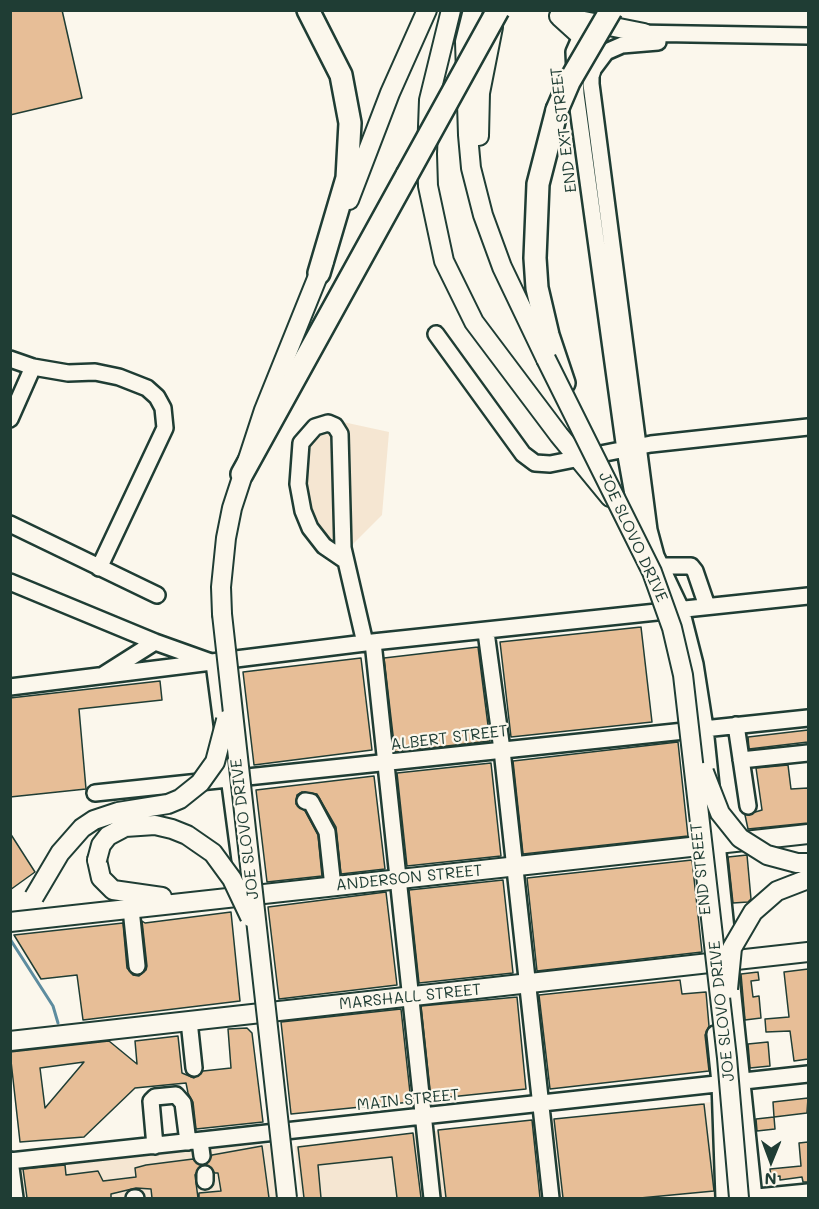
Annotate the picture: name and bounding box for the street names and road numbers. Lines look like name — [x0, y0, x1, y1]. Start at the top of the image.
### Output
street label: END EXT STREET — [547, 66, 581, 194]
street label: JOE SLOVO DRIVE — [594, 469, 672, 605]
street label: ALBERT STREET — [389, 721, 509, 755]
street label: JOE SLOVO DRIVE — [227, 758, 263, 900]
street label: END STREET — [687, 822, 715, 916]
street label: ANDERSON STREET — [335, 861, 483, 895]
street label: JOE SLOVO DRIVE — [705, 940, 739, 1082]
street label: MARSHALL STREET — [338, 980, 482, 1014]
street label: MAIN STREET — [356, 1085, 460, 1115]

